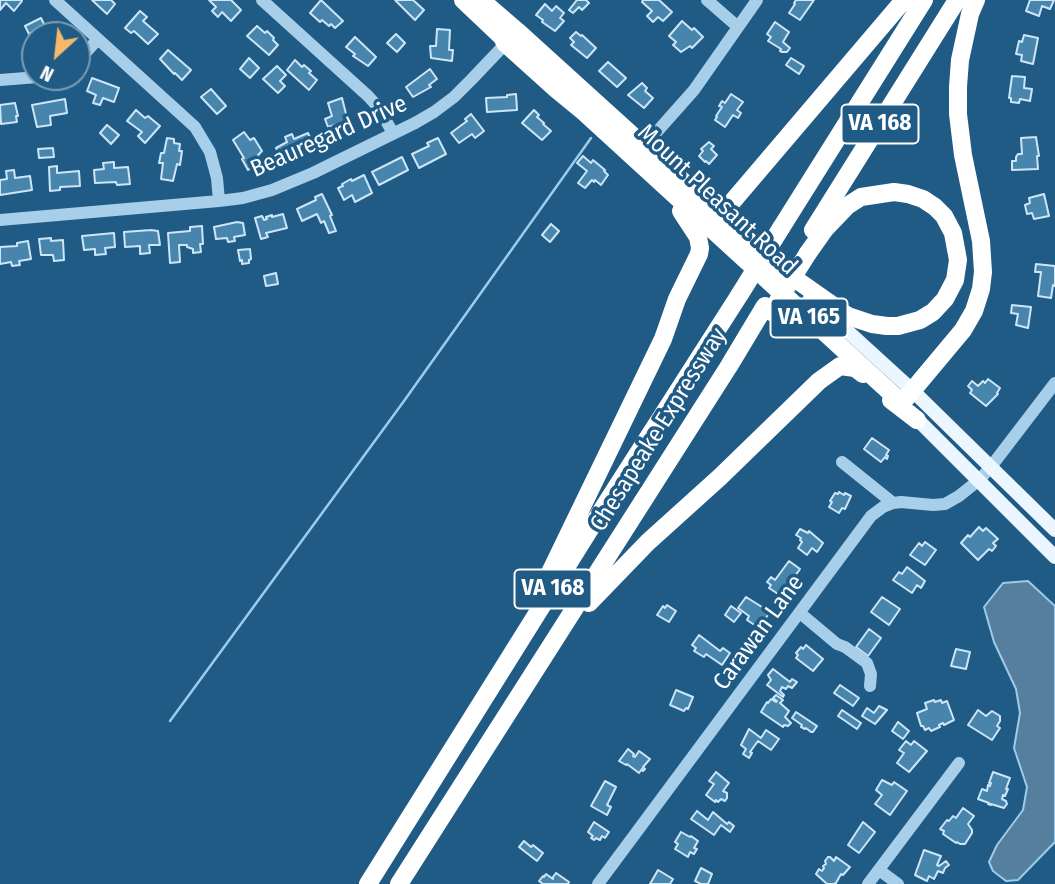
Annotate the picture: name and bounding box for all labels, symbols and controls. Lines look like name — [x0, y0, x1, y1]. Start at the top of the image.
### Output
north arrow — [21, 21, 91, 91]
text: N — [37, 61, 57, 86]
street label: Beauregard Drive — [246, 90, 412, 184]
road number: VA 168 — [842, 105, 918, 144]
street label: Mount Pleasant Road — [631, 119, 803, 281]
road number: VA 165 — [770, 298, 848, 338]
street label: Chesapeake Expressway — [585, 323, 733, 537]
road number: VA 168 — [514, 569, 592, 608]
street label: Carawan Lane — [708, 570, 810, 696]

